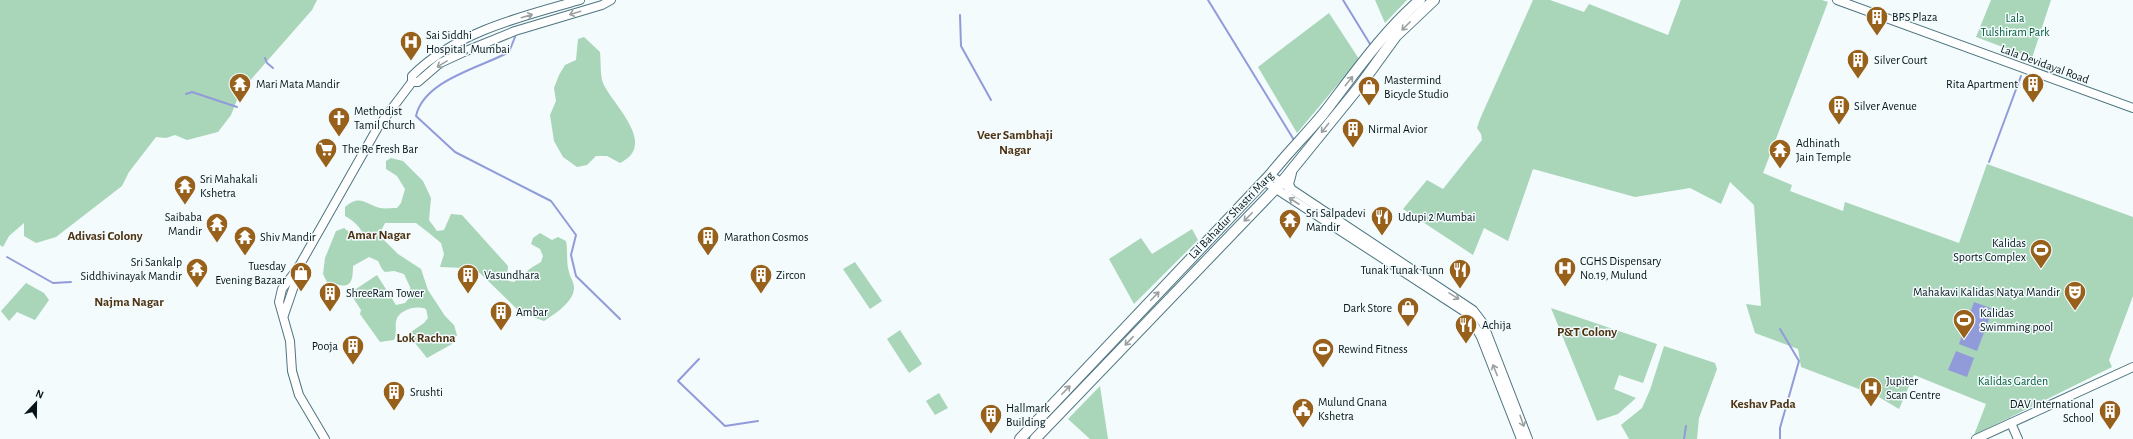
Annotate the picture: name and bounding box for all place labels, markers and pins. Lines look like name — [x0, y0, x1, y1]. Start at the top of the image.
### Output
building icon: BPS Plaza — [1864, 4, 1890, 37]
place label: BPS Plaza — [1892, 11, 1938, 23]
hospital icon: Sai Siddhi Hospital, Mumbai — [398, 29, 424, 62]
place label: Sai Siddhi Hospital, Mumbai — [426, 29, 510, 55]
building icon: Silver Court — [1845, 47, 1871, 80]
place label: Silver Court — [1874, 54, 1928, 66]
temple icon: Mari Mata Mandir — [227, 71, 253, 104]
building icon: Rita Apartment — [2020, 71, 2046, 104]
shop icon: Mastermind Bicycle Studio — [1356, 74, 1382, 107]
place label: Mastermind Bicycle Studio — [1384, 74, 1449, 101]
place label: Mari Mata Mandir — [256, 78, 340, 90]
place label: Rita Apartment — [1946, 78, 2018, 90]
building icon: Silver Avenue — [1826, 93, 1852, 126]
place label: Silver Avenue — [1854, 100, 1917, 112]
church icon: Methodist Tamil Church — [326, 105, 352, 138]
place label: Methodist Tamil Church — [354, 105, 415, 131]
building icon: Nirmal Avior — [1340, 116, 1366, 149]
place label: Nirmal Avior — [1368, 123, 1428, 135]
supermarket icon: The Re Fresh Bar — [313, 136, 339, 169]
temple icon: Adhinath Jain Temple — [1767, 137, 1793, 170]
place label: Adhinath Jain Temple — [1796, 137, 1851, 163]
place label: The Re Fresh Bar — [342, 143, 418, 155]
temple icon: Sri Mahakali Kshetra — [172, 173, 198, 206]
place label: Sri Mahakali Kshetra — [200, 173, 258, 199]
restaurant icon: Udupi 2 Mumbai — [1369, 204, 1395, 237]
temple icon: Sri Salpadevi Mandir — [1277, 207, 1303, 240]
place label: Sri Salpadevi Mandir — [1306, 207, 1366, 233]
place label: Saibaba Mandir — [165, 211, 202, 237]
temple icon: Saibaba Mandir — [204, 211, 230, 244]
place label: Udupi 2 Mumbai — [1398, 211, 1475, 223]
temple icon: Shiv Mandir — [232, 224, 258, 257]
building icon: Marathon Cosmos — [695, 224, 721, 257]
place label: Shiv Mandir — [260, 231, 316, 243]
place label: Marathon Cosmos — [724, 231, 808, 243]
place label: Kalidas Sports Complex — [1953, 237, 2026, 263]
sports icon: Kalidas Sports Complex — [2028, 237, 2054, 270]
hospital icon: CGHS Dispensary No.19, Mulund — [1552, 255, 1578, 288]
place label: CGHS Dispensary No.19, Mulund — [1580, 255, 1661, 281]
place label: Sri Sankalp Siddhivinayak Mandir — [80, 256, 182, 283]
temple icon: Sri Sankalp Siddhivinayak Mandir — [184, 256, 210, 289]
restaurant icon: Tunak Tunak Tunn — [1447, 257, 1473, 290]
place label: Tuesday Evening Bazaar — [215, 260, 286, 286]
shop icon: Tuesday Evening Bazaar — [288, 260, 314, 293]
building icon: Vasundhara — [455, 262, 481, 295]
building icon: Zircon — [748, 262, 774, 295]
place label: Tunak Tunak Tunn — [1360, 264, 1444, 276]
place label: Vasundhara — [484, 269, 540, 281]
place label: Zircon — [776, 269, 806, 281]
theatre icon: Mahakavi Kalidas Natya Mandir — [2062, 279, 2088, 312]
building icon: ShreeRam Tower — [317, 280, 343, 313]
place label: Mahakavi Kalidas Natya Mandir — [1913, 286, 2060, 299]
place label: ShreeRam Tower — [346, 287, 424, 299]
shop icon: Dark Store — [1395, 295, 1421, 328]
building icon: Ambar — [488, 299, 514, 332]
place label: Dark Store — [1343, 302, 1392, 314]
place label: Ambar — [516, 306, 548, 318]
sports icon: Kalidas Swimming pool — [1951, 307, 1977, 340]
place label: Kalidas Swimming pool — [1980, 307, 2053, 333]
restaurant icon: Achija — [1453, 312, 1479, 345]
place label: Achija — [1482, 319, 1512, 332]
building icon: Pooja — [340, 333, 366, 366]
sports icon: Rewind Fitness — [1310, 336, 1336, 369]
place label: Pooja — [312, 340, 338, 353]
place label: Rewind Fitness — [1338, 343, 1408, 355]
hospital icon: Jupiter Scan Centre — [1858, 375, 1884, 408]
place label: Jupiter Scan Centre — [1886, 375, 1940, 401]
building icon: Srushti — [381, 379, 407, 412]
place label: Srushti — [410, 386, 443, 398]
public building icon: Mulund Gnana Kshetra — [1290, 396, 1316, 429]
place label: Mulund Gnana Kshetra — [1318, 396, 1387, 422]
place label: DAV International School — [2010, 398, 2094, 424]
building icon: DAV International School — [2097, 398, 2123, 431]
building icon: Hallmark Building — [978, 402, 1004, 435]
place label: Hallmark Building — [1006, 402, 1050, 428]

